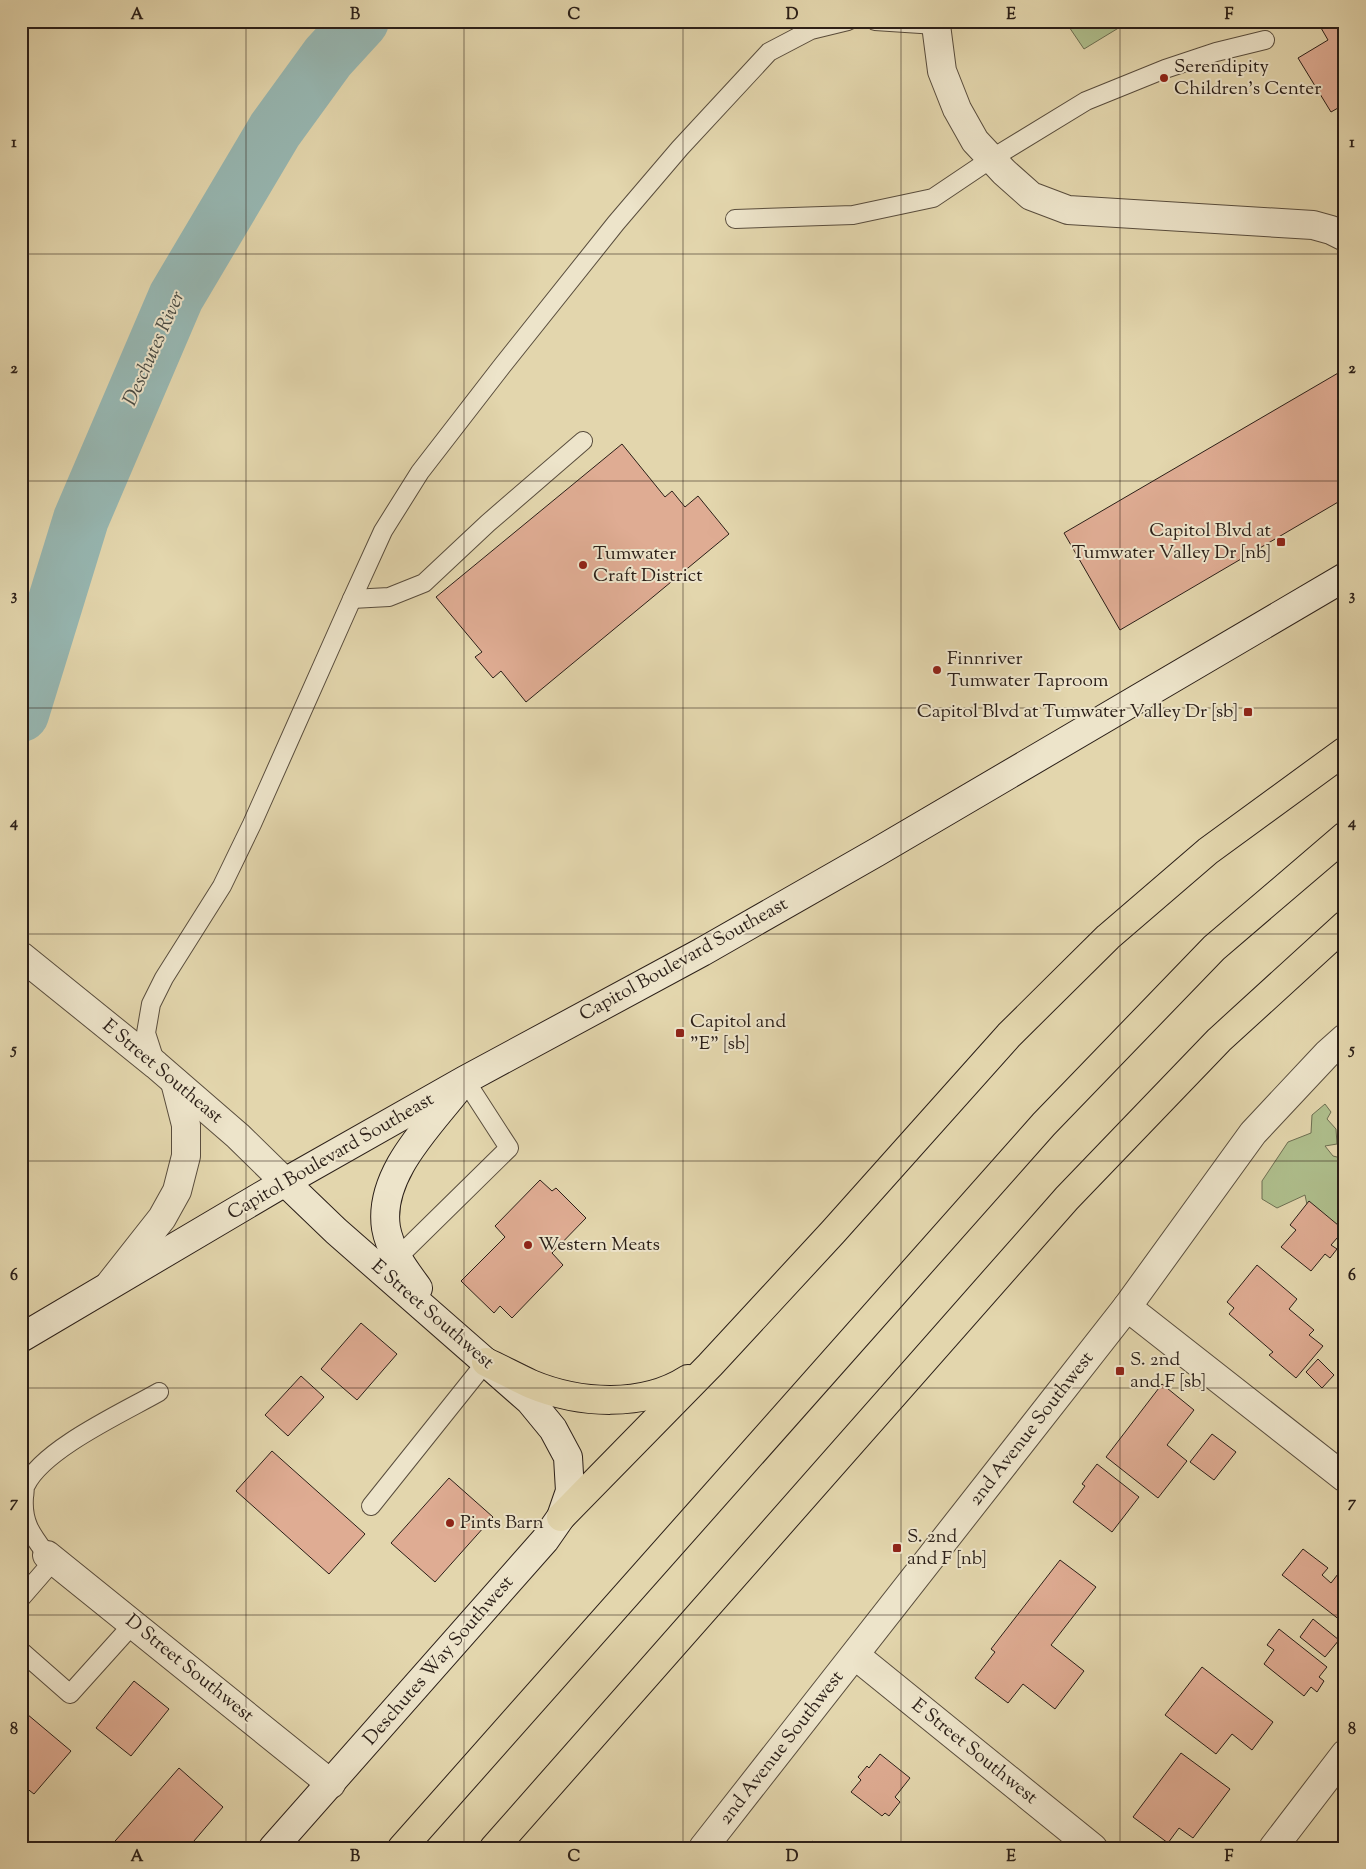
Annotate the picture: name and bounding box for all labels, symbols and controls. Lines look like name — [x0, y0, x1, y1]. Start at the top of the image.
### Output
text: A — [131, 4, 144, 27]
text: B — [350, 4, 360, 27]
text: C — [568, 4, 581, 27]
text: D — [786, 4, 799, 27]
text: E — [1006, 4, 1016, 27]
text: F — [1225, 4, 1234, 27]
place label: Serendipity Children's Center — [1174, 54, 1321, 103]
marker: Serendipity Children's Center — [1158, 72, 1170, 84]
text: 1 — [11, 132, 17, 155]
text: 1 — [1349, 132, 1355, 155]
water label: Deschutes River — [117, 287, 193, 411]
text: 2 — [10, 358, 18, 381]
text: 2 — [1348, 358, 1356, 381]
place label: Capitol Blvd at Tumwater Valley Dr [nb] — [1072, 518, 1271, 567]
marker: Capitol Blvd at Tumwater Valley Dr [nb] — [1275, 536, 1287, 548]
place label: Tumwater Craft District — [593, 541, 703, 590]
marker: Tumwater Craft District — [577, 559, 589, 571]
text: 3 — [11, 585, 18, 608]
text: 3 — [1349, 585, 1356, 608]
place label: Finnriver Tumwater Taproom — [947, 646, 1109, 695]
marker: Finnriver Tumwater Taproom — [931, 664, 943, 676]
place label: Capitol Blvd at Tumwater Valley Dr [sb] — [917, 699, 1238, 726]
marker: Capitol Blvd at Tumwater Valley Dr [sb] — [1242, 706, 1254, 718]
text: 4 — [9, 812, 18, 835]
text: 4 — [1347, 812, 1356, 835]
street label: Capitol Boulevard Southeast — [575, 891, 794, 1029]
place label: Capitol and "E" [sb] — [690, 1009, 786, 1058]
street label: E Street Southeast — [96, 1013, 229, 1131]
marker: Capitol and "E" [sb] — [674, 1027, 686, 1039]
text: 5 — [9, 1039, 17, 1062]
text: 5 — [1347, 1039, 1355, 1062]
street label: Capitol Boulevard Southeast — [223, 1086, 440, 1227]
place label: Western Meats — [538, 1232, 660, 1259]
marker: Western Meats — [522, 1239, 534, 1251]
street label: E Street Southwest — [365, 1254, 500, 1376]
text: 6 — [10, 1265, 18, 1288]
text: 6 — [1348, 1265, 1356, 1288]
street label: 2nd Avenue Southwest — [963, 1346, 1101, 1512]
place label: S. 2nd and F [sb] — [1130, 1347, 1206, 1396]
marker: S. 2nd and F [sb] — [1114, 1365, 1126, 1377]
text: 7 — [10, 1492, 19, 1515]
text: 7 — [1348, 1492, 1357, 1515]
place label: Pints Barn — [460, 1510, 544, 1537]
marker: Pints Barn — [444, 1517, 456, 1529]
place label: S. 2nd and F [nb] — [907, 1524, 987, 1573]
marker: S. 2nd and F [nb] — [891, 1542, 903, 1554]
street label: Deschutes Way Southwest — [358, 1570, 521, 1752]
street label: D Street Southwest — [119, 1609, 260, 1730]
street label: 2nd Avenue Southwest — [713, 1665, 851, 1831]
street label: E Street Southwest — [905, 1693, 1043, 1812]
text: 8 — [10, 1719, 18, 1742]
text: 8 — [1348, 1719, 1356, 1742]
text: A — [131, 1846, 144, 1869]
text: B — [350, 1846, 360, 1869]
text: C — [568, 1846, 581, 1869]
text: D — [786, 1846, 799, 1869]
text: E — [1006, 1846, 1016, 1869]
text: F — [1225, 1846, 1234, 1869]

